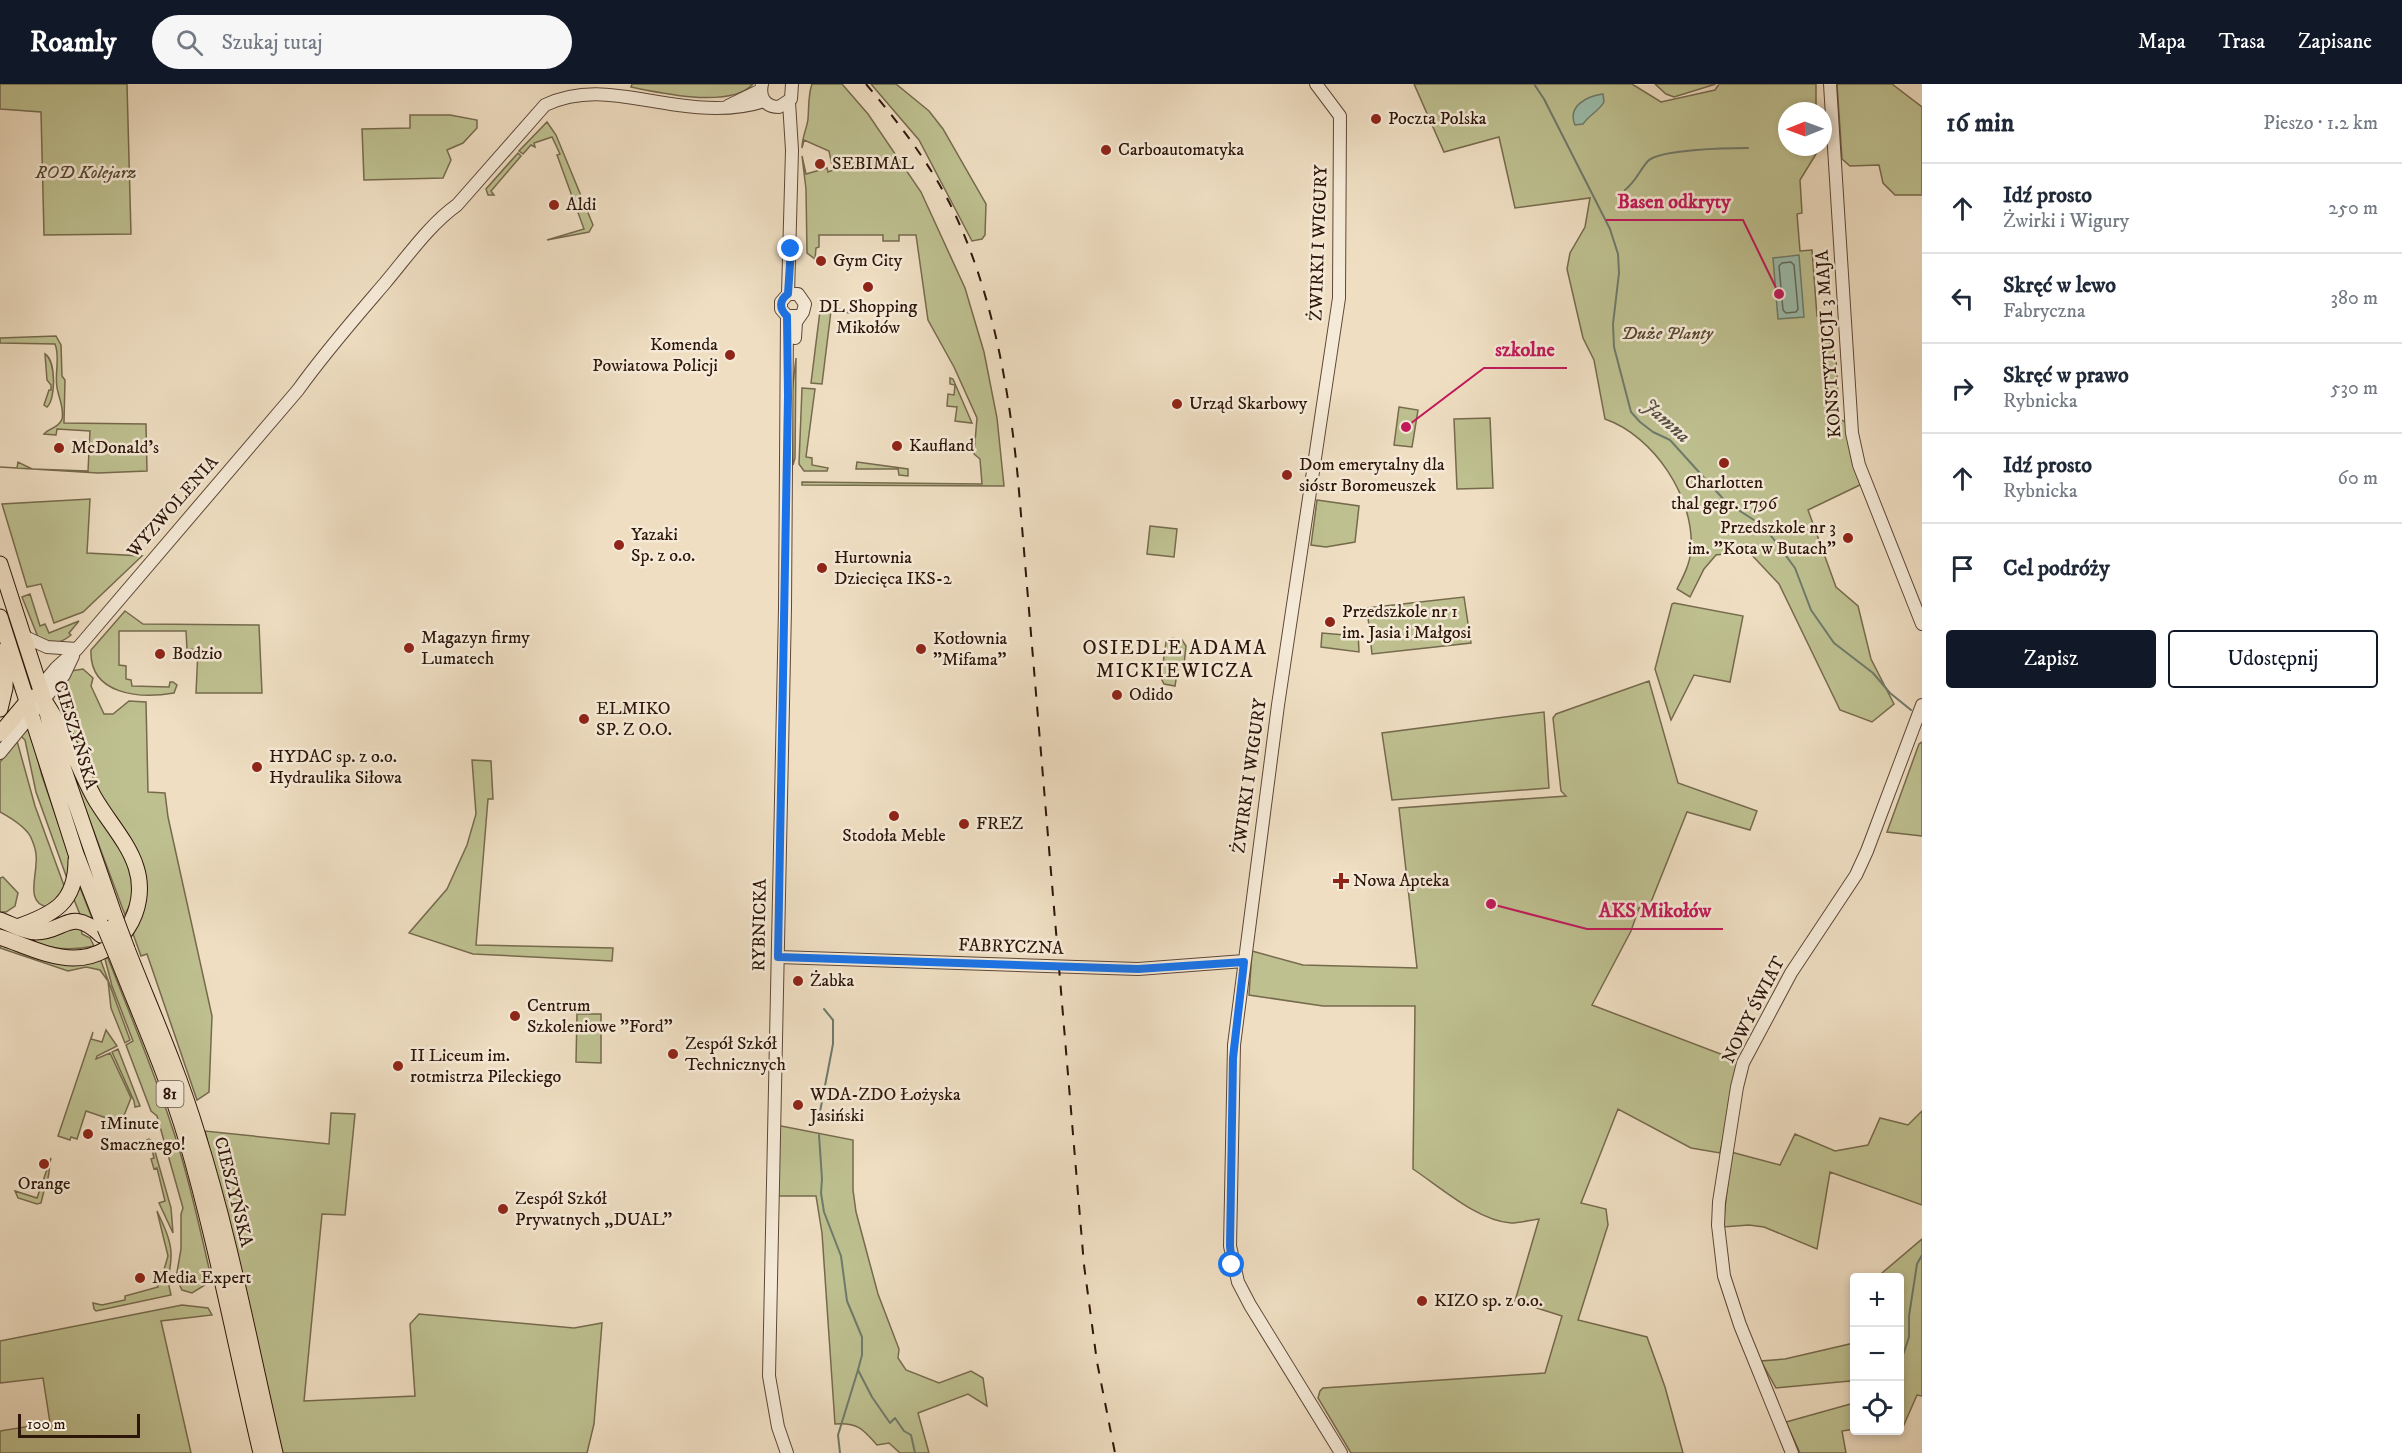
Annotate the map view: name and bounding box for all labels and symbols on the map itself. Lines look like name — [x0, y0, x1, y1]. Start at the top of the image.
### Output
north arrow — [1778, 102, 1832, 156]
place label: Poczta Polska — [1388, 108, 1487, 130]
marker: Poczta Polska — [1369, 112, 1383, 126]
place label: Carboautomatyka — [1118, 139, 1245, 161]
marker: Carboautomatyka — [1099, 143, 1113, 157]
place label: SEBIMAL — [832, 153, 914, 175]
marker: SEBIMAL — [813, 157, 827, 171]
park label: ROD Kolejarz — [34, 162, 137, 184]
street label: ŻWIRKI I WIGURY — [1305, 164, 1333, 321]
callout: Basen odkryty — [1606, 182, 1743, 220]
text: Basen odkryty — [1617, 190, 1731, 215]
place label: Aldi — [566, 194, 597, 216]
marker: Aldi — [547, 198, 561, 212]
route end — [777, 235, 803, 261]
street label: KONSTYTUCJI 3 MAJA — [1811, 249, 1847, 439]
place label: Gym City — [833, 250, 903, 272]
marker: Gym City — [814, 254, 828, 268]
marker: DL Shopping Mikołów — [861, 280, 875, 294]
place label: DL Shopping Mikołów — [819, 296, 917, 339]
park label: Duże Planty — [1621, 323, 1714, 345]
callout: szkolne — [1484, 330, 1567, 368]
place label: Komenda Powiatowa Policji — [592, 334, 718, 377]
text: szkolne — [1495, 338, 1555, 363]
marker: Komenda Powiatowa Policji — [723, 348, 737, 362]
place label: Urząd Skarbowy — [1189, 393, 1308, 415]
water label: Jamna — [1637, 393, 1695, 449]
marker: Urząd Skarbowy — [1170, 397, 1184, 411]
place label: Kaufland — [909, 435, 974, 457]
place label: McDonald's — [71, 437, 159, 459]
marker: Kaufland — [890, 439, 904, 453]
marker: McDonald's — [52, 441, 66, 455]
street label: WYZWOLENIA — [122, 451, 224, 563]
place label: Dom emerytalny dla sióstr Boromeuszek — [1299, 454, 1445, 497]
marker: Charlotten thal gegr. 1796 — [1717, 456, 1731, 470]
marker: Dom emerytalny dla sióstr Boromeuszek — [1280, 468, 1294, 482]
place label: Charlotten thal gegr. 1796 — [1671, 472, 1778, 515]
place label: Przedszkole nr 3 im. "Kota w Butach" — [1687, 517, 1836, 560]
place label: Yazaki Sp. z o.o. — [631, 524, 695, 567]
marker: Przedszkole nr 3 im. "Kota w Butach" — [1841, 531, 1855, 545]
marker: Yazaki Sp. z o.o. — [612, 538, 626, 552]
place label: Hurtownia Dziecięca IKS-2 — [834, 547, 952, 590]
marker: Hurtownia Dziecięca IKS-2 — [815, 561, 829, 575]
place label: Przedszkole nr 1 im. Jasia i Małgosi — [1342, 601, 1471, 644]
marker: Przedszkole nr 1 im. Jasia i Małgosi — [1323, 615, 1337, 629]
place label: Magazyn firmy Lumatech — [421, 627, 530, 670]
place label: Kotłownia "Mifama" — [933, 628, 1008, 671]
district label: OSIEDLE ADAMA MICKIEWICZA — [1082, 636, 1268, 684]
marker: Magazyn firmy Lumatech — [402, 641, 416, 655]
marker: Kotłownia "Mifama" — [914, 642, 928, 656]
place label: Bodzio — [172, 643, 223, 665]
marker: Bodzio — [153, 647, 167, 661]
street label: CIESZYŃSKA — [48, 677, 103, 793]
place label: Odido — [1129, 684, 1173, 706]
marker: Odido — [1110, 688, 1124, 702]
street label: ŻWIRKI I WIGURY — [1228, 697, 1272, 855]
place label: ELMIKO SP. Z O.O. — [596, 698, 672, 741]
marker: ELMIKO SP. Z O.O. — [577, 712, 591, 726]
place label: HYDAC sp. z o.o. Hydraulika Siłowa — [269, 746, 402, 789]
marker: HYDAC sp. z o.o. Hydraulika Siłowa — [250, 760, 264, 774]
marker: Stodoła Meble — [887, 809, 901, 823]
place label: FREZ — [976, 813, 1024, 835]
marker: FREZ — [957, 817, 971, 831]
place label: Stodoła Meble — [842, 825, 946, 847]
place label: Nowa Apteka — [1353, 870, 1450, 892]
marker: Nowa Apteka — [1334, 874, 1348, 888]
street label: RYBNICKA — [748, 878, 772, 972]
callout: AKS Mikołów — [1587, 891, 1723, 929]
text: AKS Mikołów — [1598, 899, 1712, 924]
street label: FABRYCZNA — [958, 934, 1065, 960]
street label: NOWY ŚWIAT — [1717, 952, 1791, 1067]
place label: Żabka — [810, 970, 854, 992]
marker: Żabka — [791, 974, 805, 988]
place label: Centrum Szkoleniowe "Ford" — [527, 995, 673, 1038]
marker: Centrum Szkoleniowe "Ford" — [508, 1009, 522, 1023]
place label: Zespół Szkół Technicznych — [685, 1033, 787, 1076]
place label: II Liceum im. rotmistrza Pileckiego — [410, 1045, 562, 1088]
marker: Zespół Szkół Technicznych — [666, 1047, 680, 1061]
marker: II Liceum im. rotmistrza Pileckiego — [391, 1059, 405, 1073]
road number: 81 — [156, 1081, 184, 1107]
place label: WDA-ZDO Łożyska Jasiński — [808, 1084, 961, 1127]
marker: WDA-ZDO Łożyska Jasiński — [791, 1098, 805, 1112]
place label: 1Minute Smacznego! — [100, 1113, 186, 1156]
marker: 1Minute Smacznego! — [81, 1127, 95, 1141]
street label: CIESZYŃSKA — [209, 1134, 258, 1250]
marker: Orange — [37, 1157, 51, 1171]
place label: Orange — [18, 1173, 70, 1195]
place label: Zespół Szkół Prywatnych „DUAL” — [515, 1188, 672, 1231]
marker: Zespół Szkół Prywatnych „DUAL” — [496, 1202, 510, 1216]
route start — [1218, 1251, 1244, 1277]
place label: Media Expert — [152, 1267, 252, 1289]
marker: Media Expert — [133, 1271, 147, 1285]
place label: KIZO sp. z o.o. — [1434, 1290, 1543, 1312]
marker: KIZO sp. z o.o. — [1415, 1294, 1429, 1308]
scale bar — [18, 1411, 140, 1438]

